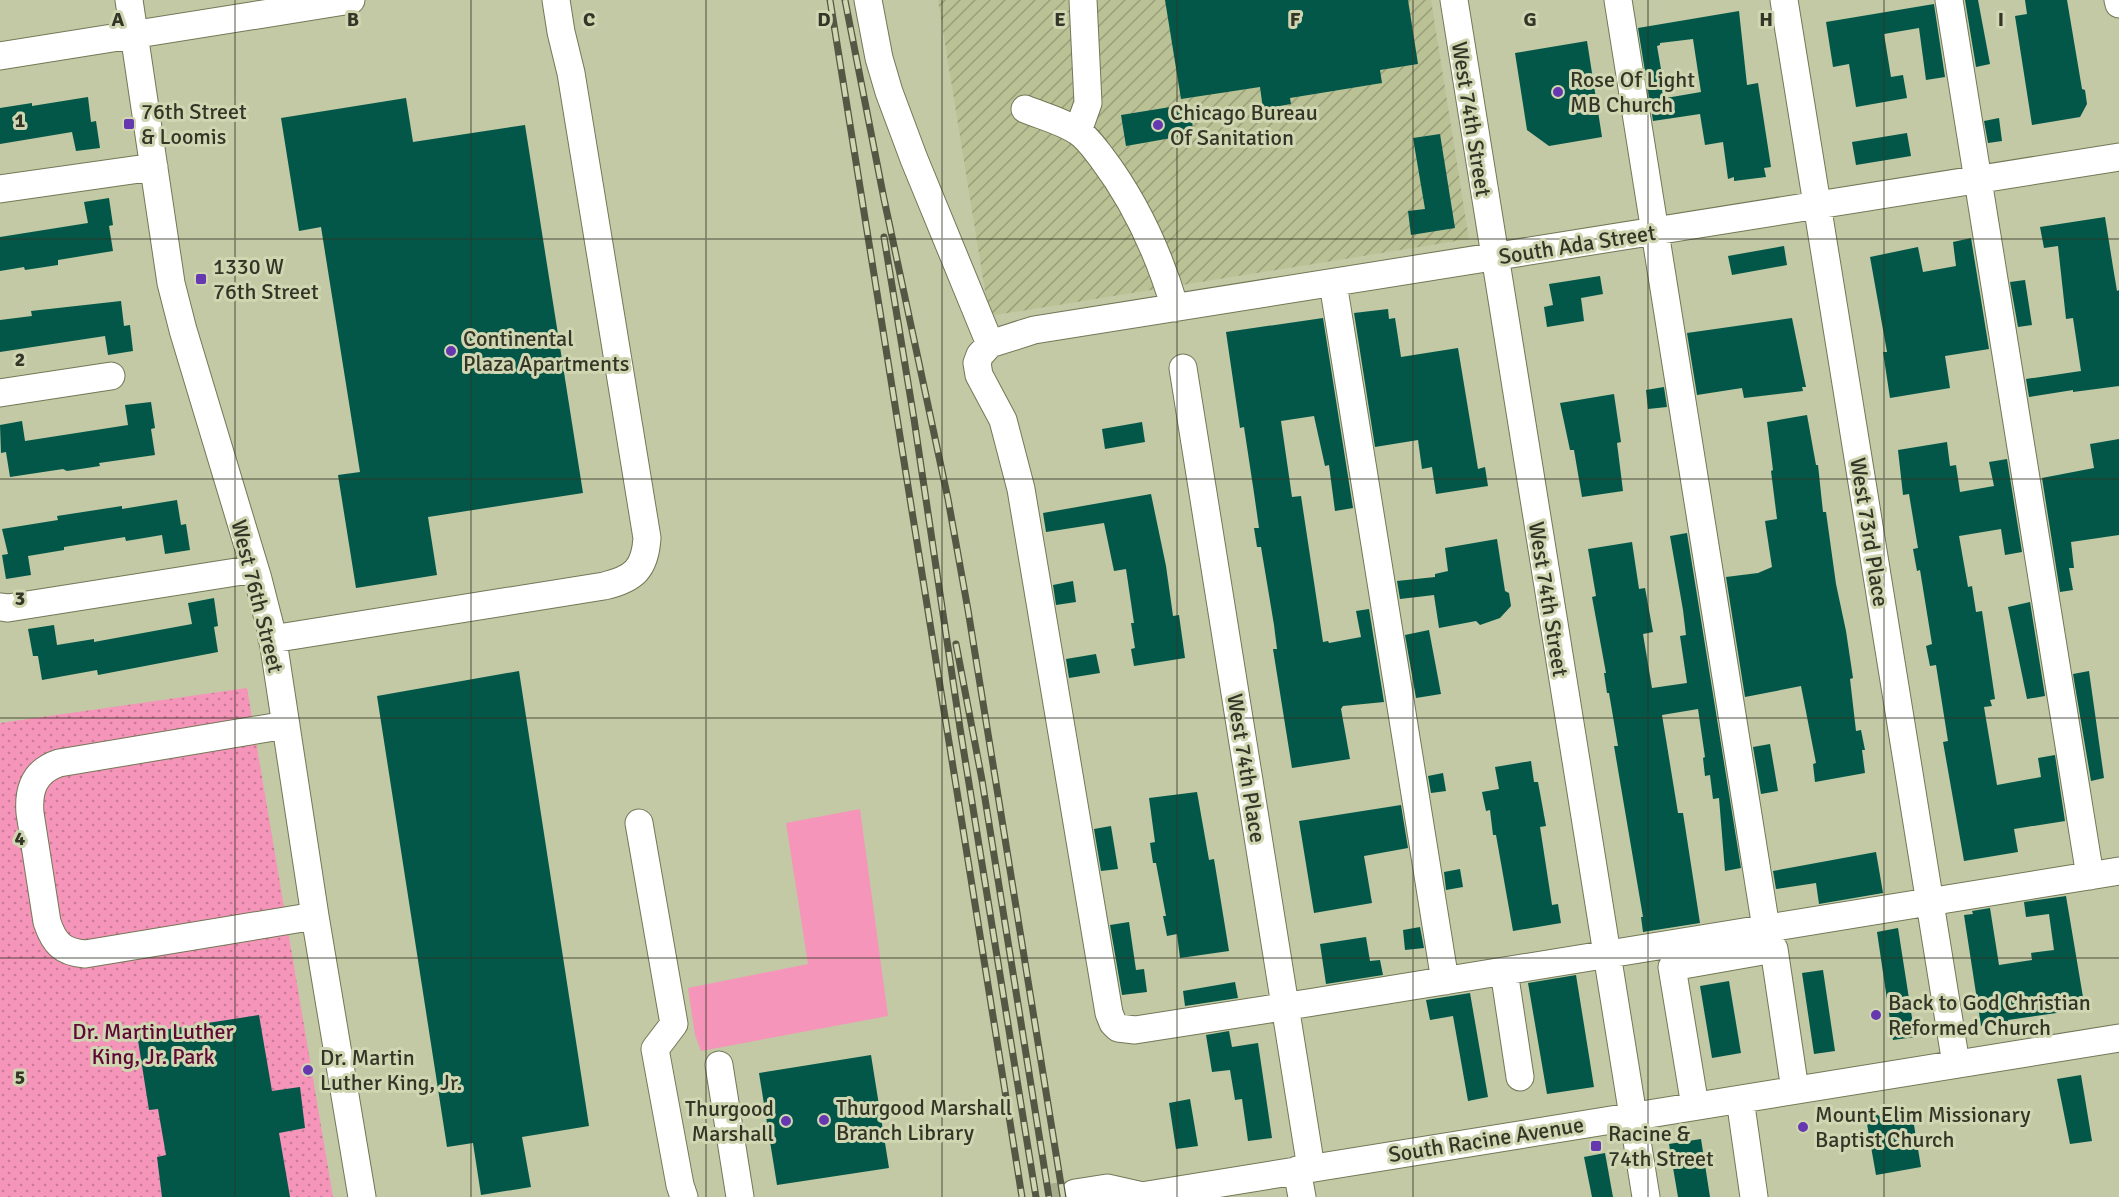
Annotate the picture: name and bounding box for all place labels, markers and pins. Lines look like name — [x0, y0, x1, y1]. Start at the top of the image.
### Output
place label: Rose Of Light MB Church — [1570, 66, 1695, 118]
marker: Rose Of Light MB Church — [1551, 85, 1565, 99]
place label: 76th Street & Loomis — [141, 98, 247, 150]
place label: Chicago Bureau Of Sanitation — [1170, 99, 1318, 151]
marker: 76th Street & Loomis — [122, 117, 136, 131]
marker: Chicago Bureau Of Sanitation — [1151, 118, 1165, 132]
place label: 1330 W 76th Street — [213, 253, 319, 305]
marker: 1330 W 76th Street — [194, 272, 208, 286]
place label: Continental Plaza Apartments — [463, 325, 629, 377]
marker: Continental Plaza Apartments — [444, 344, 458, 358]
place label: Back to God Christian Reformed Church — [1888, 989, 2091, 1041]
marker: Back to God Christian Reformed Church — [1869, 1008, 1883, 1022]
place label: Dr. Martin Luther King, Jr. — [320, 1044, 462, 1096]
marker: Dr. Martin Luther King, Jr. — [301, 1063, 315, 1077]
place label: Thurgood Marshall Branch Library — [836, 1094, 1012, 1146]
place label: Thurgood Marshall — [685, 1095, 774, 1147]
place label: Mount Elim Missionary Baptist Church — [1815, 1101, 2031, 1153]
marker: Thurgood Marshall Branch Library — [817, 1113, 831, 1127]
marker: Thurgood Marshall — [779, 1114, 793, 1128]
place label: Racine & 74th Street — [1608, 1120, 1714, 1172]
marker: Mount Elim Missionary Baptist Church — [1796, 1120, 1810, 1134]
marker: Racine & 74th Street — [1589, 1139, 1603, 1153]

